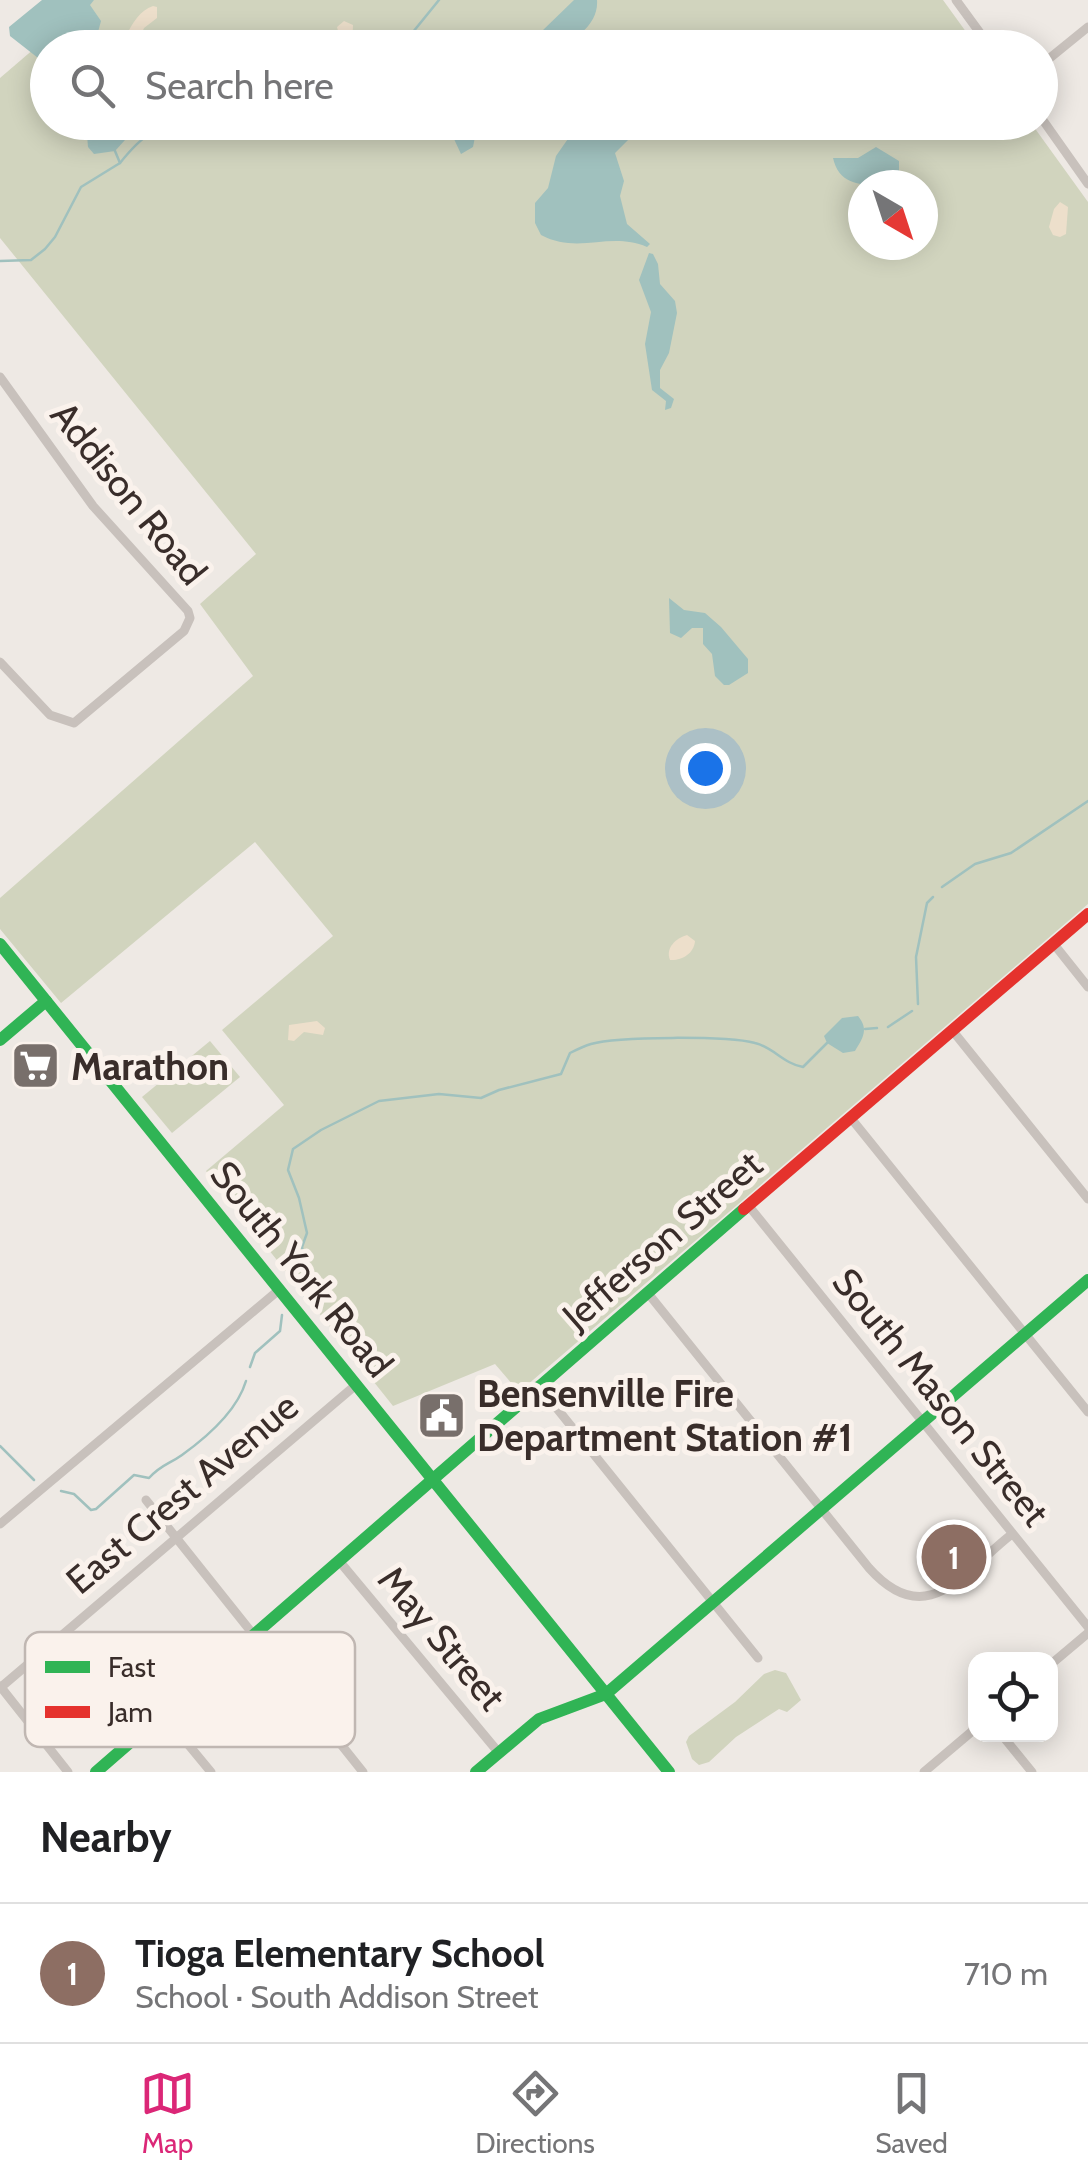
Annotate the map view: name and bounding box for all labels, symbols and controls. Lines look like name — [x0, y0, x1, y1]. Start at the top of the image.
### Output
search box — [30, 30, 1058, 140]
icon: search — [65, 58, 120, 113]
text: Search here — [145, 62, 334, 109]
north arrow — [848, 170, 938, 260]
street label: Addison Road — [41, 392, 217, 594]
your location — [680, 743, 731, 794]
supermarket icon: Marathon — [10, 1040, 62, 1092]
place label: Marathon — [71, 1043, 229, 1090]
street label: Jefferson Street — [552, 1140, 771, 1340]
street label: South York Road — [201, 1152, 403, 1386]
street label: South Mason Street — [823, 1259, 1059, 1535]
place label: Bensenville Fire Department Station #1 — [477, 1370, 853, 1461]
street label: East Crest Avenue — [57, 1382, 307, 1604]
public building icon: Bensenville Fire Department Station #1 — [416, 1389, 468, 1441]
pin: 1 — [922, 1520, 986, 1594]
street label: May Street — [368, 1556, 516, 1720]
legend — [25, 1632, 355, 1747]
text: Fast — [108, 1650, 156, 1684]
map controls — [968, 1652, 1058, 1742]
button: locate — [968, 1652, 1058, 1742]
text: Jam — [107, 1695, 153, 1729]
text: Nearby — [40, 1811, 172, 1863]
text: Tioga Elementary School — [135, 1930, 544, 1977]
text: 1 — [67, 1954, 78, 1993]
text: 710 m — [964, 1954, 1048, 1993]
text: School · South Addison Street — [135, 1977, 539, 2016]
tab: Map — [140, 2066, 195, 2160]
tab: Directions — [475, 2066, 595, 2160]
tab: Saved — [875, 2066, 948, 2160]

